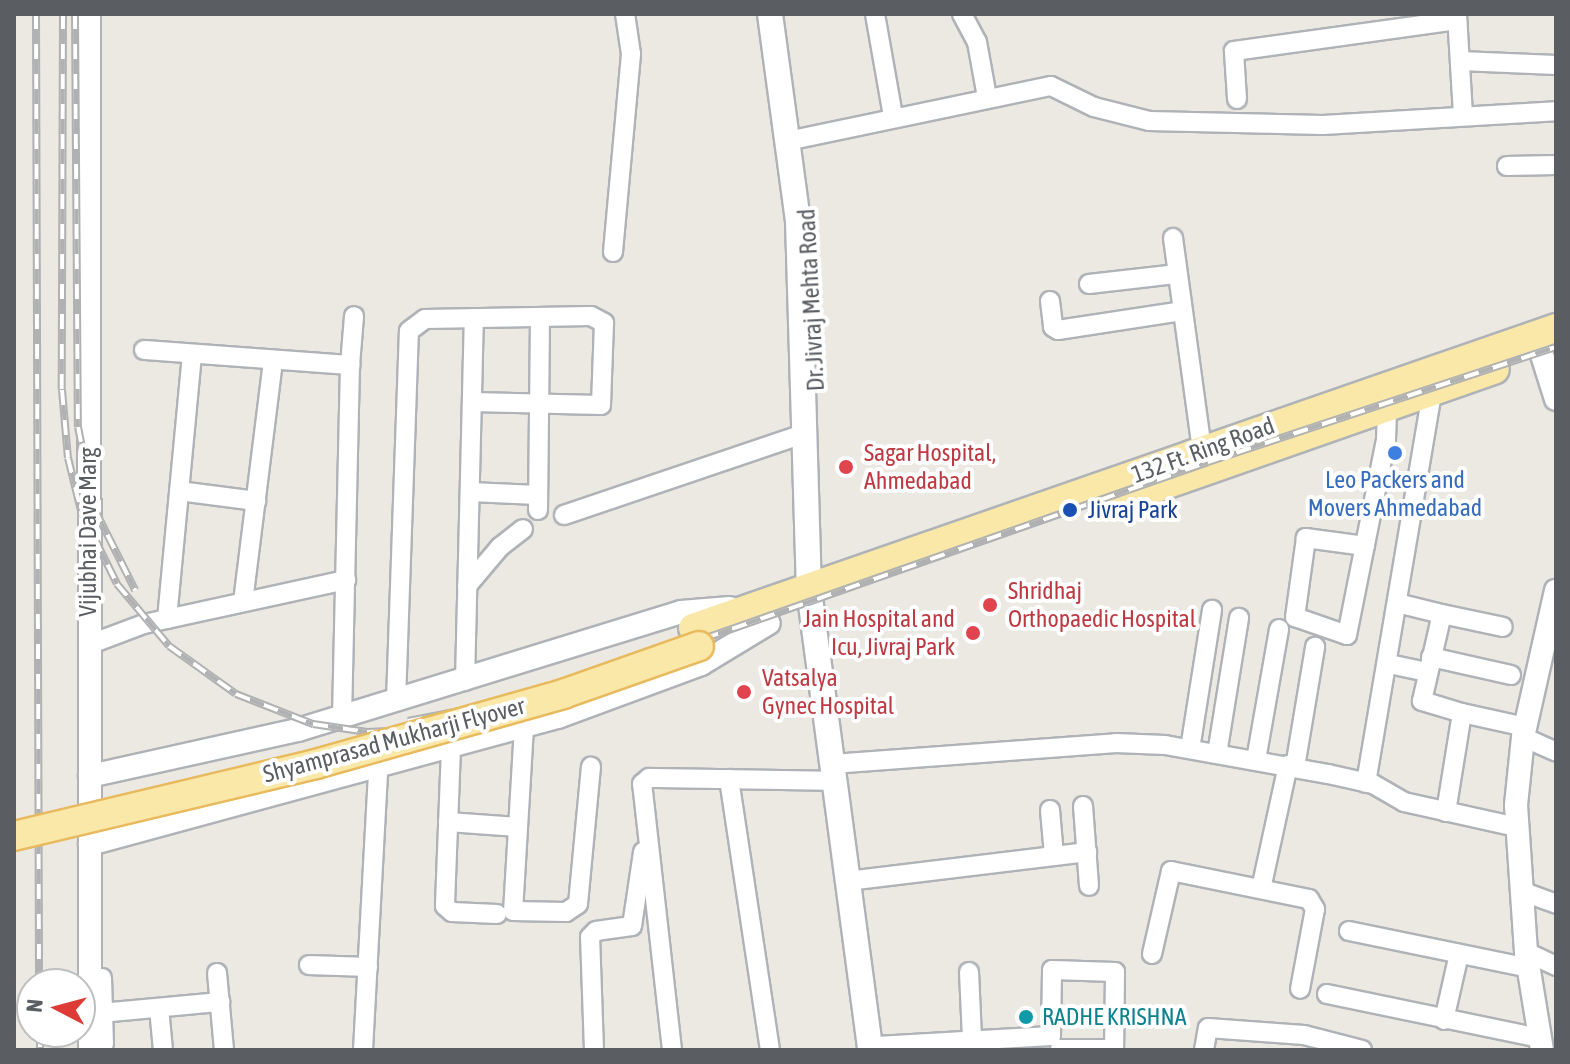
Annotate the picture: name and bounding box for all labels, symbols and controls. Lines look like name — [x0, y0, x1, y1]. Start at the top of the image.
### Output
street label: Dr. Jivraj Mehta Road — [792, 208, 830, 392]
street label: 132 Ft. Ring Road — [1128, 411, 1278, 489]
place label: Sagar Hospital, Ahmedabad — [864, 439, 996, 495]
marker: Leo Packers and Movers Ahmedabad — [1386, 444, 1404, 462]
street label: Vijubhai Dave Marg — [74, 447, 102, 617]
marker: Sagar Hospital, Ahmedabad — [835, 456, 857, 478]
place label: Leo Packers and Movers Ahmedabad — [1308, 466, 1482, 522]
place label: Jivraj Park — [1088, 496, 1178, 524]
marker: Jivraj Park — [1059, 499, 1081, 521]
place label: Shridhaj Orthopaedic Hospital — [1008, 577, 1196, 633]
marker: Shridhaj Orthopaedic Hospital — [979, 594, 1001, 616]
place label: Jain Hospital and Icu, Jivraj Park — [803, 605, 955, 661]
marker: Jain Hospital and Icu, Jivraj Park — [962, 622, 984, 644]
place label: Vatsalya Gynec Hospital — [762, 664, 894, 720]
marker: Vatsalya Gynec Hospital — [733, 681, 755, 703]
street label: Shyamprasad Mukharji Flyover — [260, 691, 528, 789]
north arrow — [16, 968, 96, 1048]
text: N — [21, 998, 48, 1014]
place label: RADHE KRISHNA — [1042, 1003, 1186, 1031]
marker: RADHE KRISHNA — [1017, 1008, 1035, 1026]

